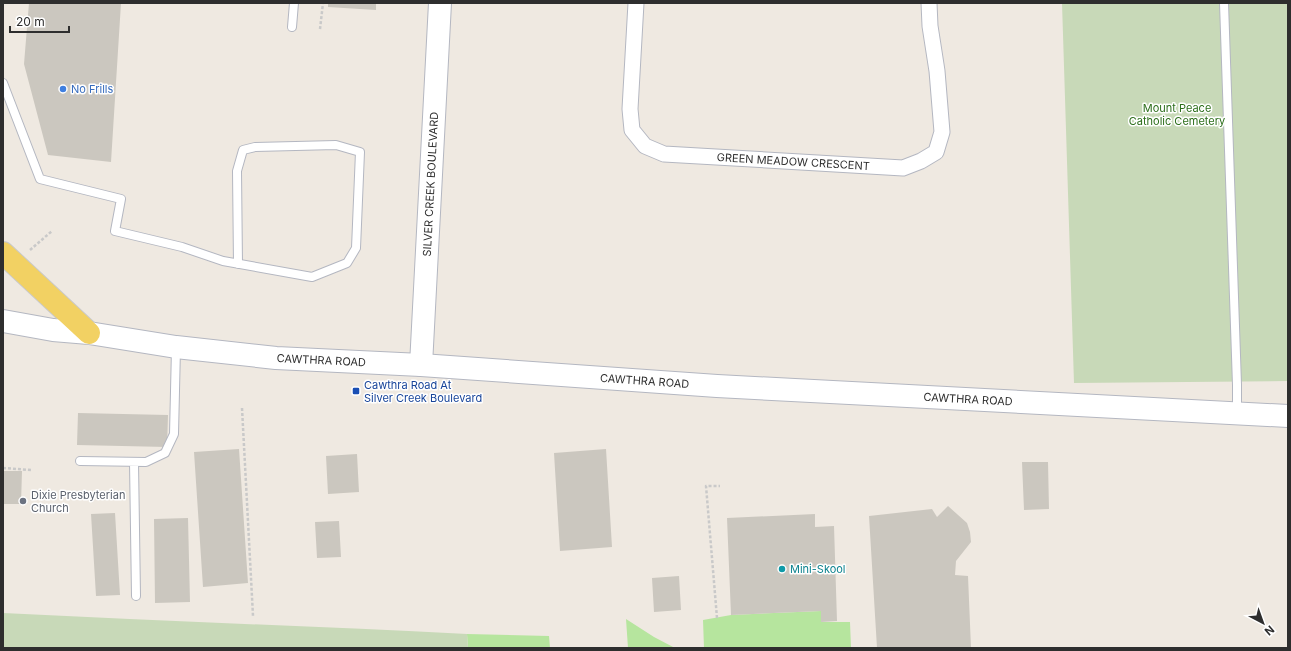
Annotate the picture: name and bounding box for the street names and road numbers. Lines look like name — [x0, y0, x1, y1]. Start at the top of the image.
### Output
street label: SILVER CREEK BOULEVARD — [420, 111, 441, 257]
street label: GREEN MEADOW CRESCENT — [716, 150, 870, 173]
street label: CAWTHRA ROAD — [276, 351, 366, 369]
street label: CAWTHRA ROAD — [600, 371, 690, 391]
street label: CAWTHRA ROAD — [923, 390, 1013, 409]

